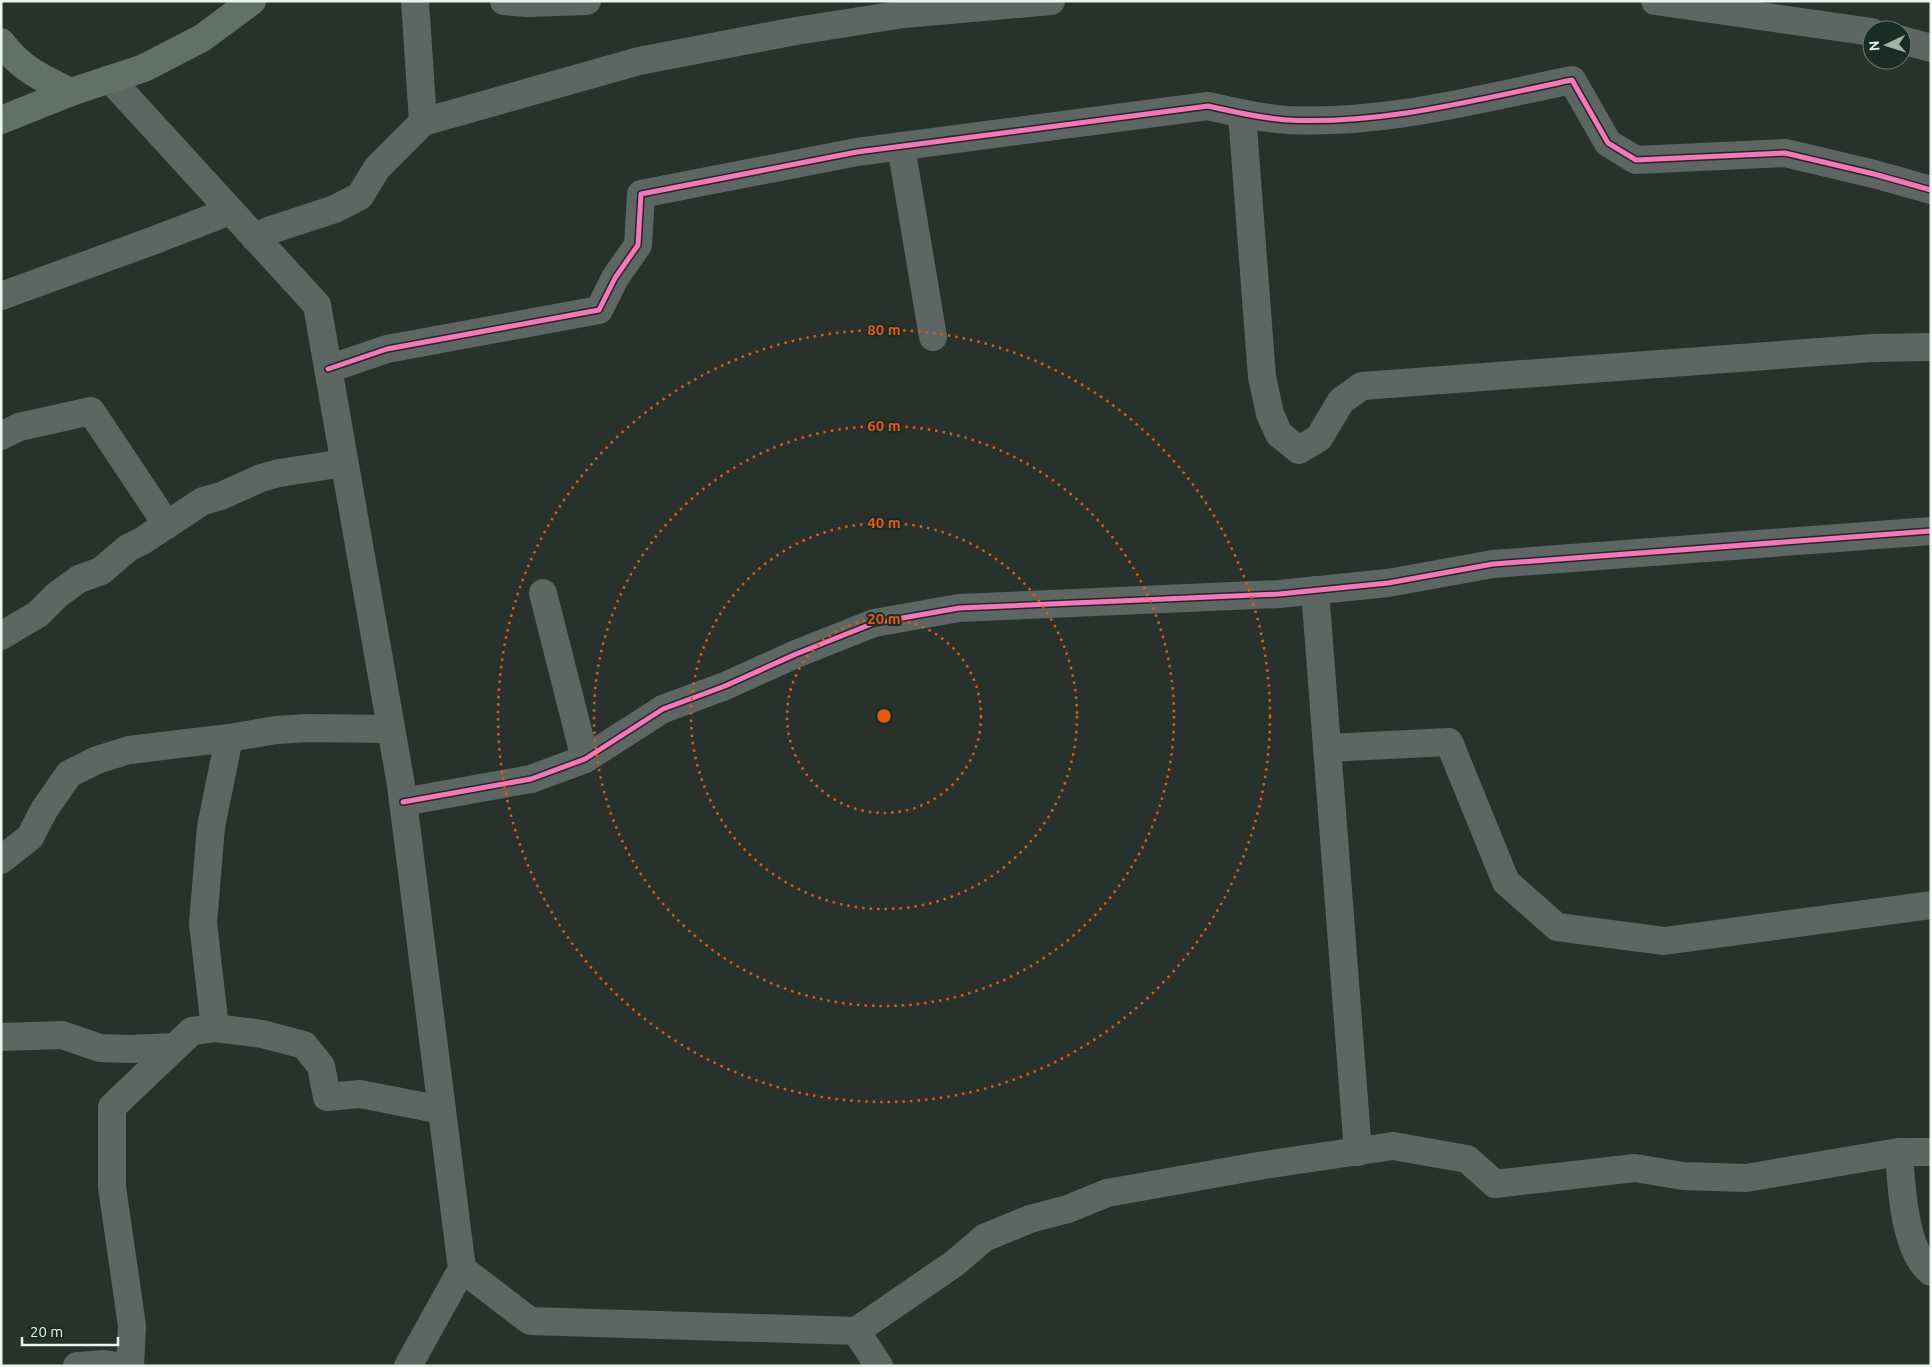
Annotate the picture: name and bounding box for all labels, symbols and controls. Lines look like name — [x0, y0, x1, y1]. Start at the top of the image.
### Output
north arrow — [1862, 20, 1912, 70]
text: N — [1866, 40, 1882, 52]
text: 80 m — [867, 321, 901, 338]
text: 60 m — [867, 417, 901, 434]
text: 40 m — [867, 514, 901, 531]
text: 20 m — [867, 610, 901, 627]
centre of rings — [875, 707, 893, 725]
scale bar — [22, 1314, 119, 1346]
text: 20 m — [30, 1323, 63, 1340]

